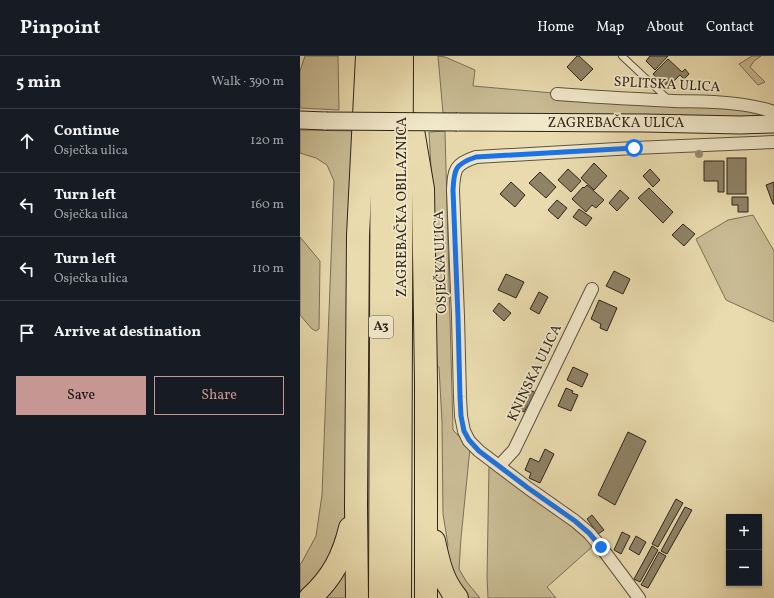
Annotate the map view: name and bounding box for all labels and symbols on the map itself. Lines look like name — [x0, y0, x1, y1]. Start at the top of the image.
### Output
street label: SPLITSKA ULICA — [613, 73, 721, 97]
street label: ZAGREBAČKA ULICA — [548, 114, 685, 133]
street label: ZAGREBAČKA OBILAZNICA — [393, 117, 412, 297]
route start — [625, 139, 643, 157]
street label: OSJEČKA ULICA — [430, 210, 452, 314]
road number: A3 — [369, 316, 393, 338]
street label: KNINSKA ULICA — [503, 321, 567, 425]
route end — [592, 538, 610, 556]

